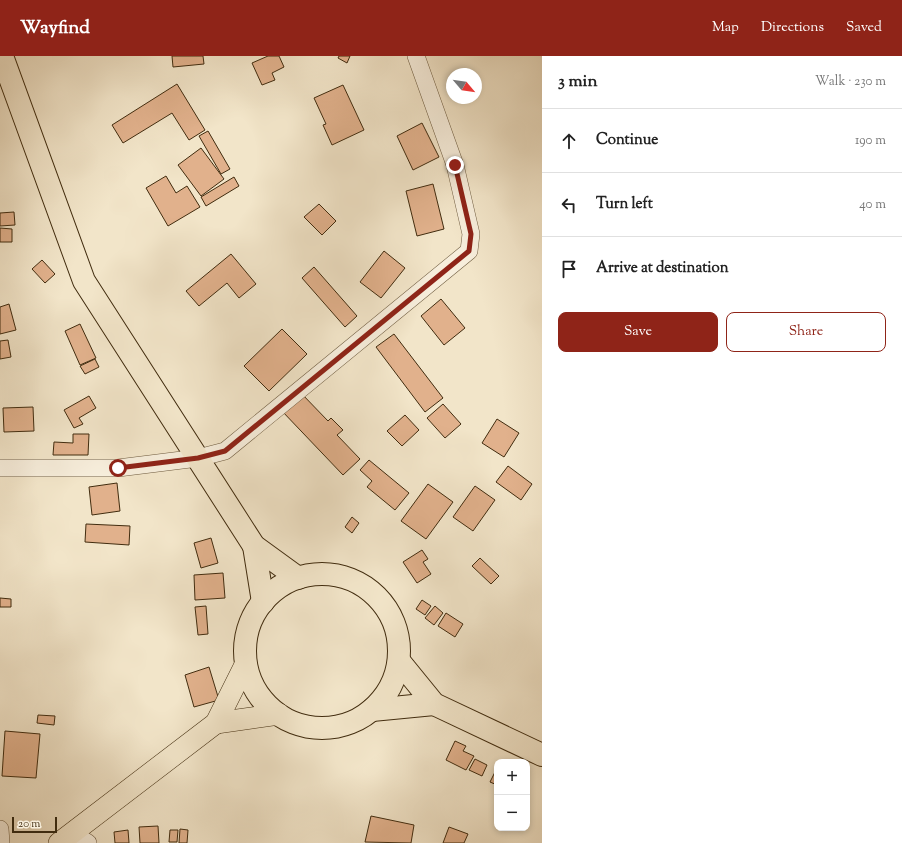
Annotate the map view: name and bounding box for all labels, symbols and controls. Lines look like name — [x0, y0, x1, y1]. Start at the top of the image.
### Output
text: Wayfind — [20, 15, 90, 42]
text: Map — [712, 18, 739, 38]
text: Directions — [761, 18, 824, 38]
text: Saved — [846, 18, 882, 38]
north arrow — [446, 68, 482, 104]
text: 3 min — [558, 70, 597, 94]
text: Walk · 230 m — [815, 73, 886, 91]
icon: ahead — [558, 130, 580, 152]
text: Continue — [596, 130, 658, 151]
text: 190 m — [855, 132, 886, 150]
route end — [446, 156, 464, 174]
icon: left — [558, 194, 580, 216]
text: Turn left — [596, 194, 653, 215]
text: 40 m — [859, 196, 886, 214]
icon: arrive — [558, 258, 580, 280]
text: Arrive at destination — [596, 258, 729, 279]
button: Save — [558, 312, 718, 352]
button: Share — [726, 312, 886, 352]
route start — [109, 459, 127, 477]
map controls — [494, 759, 530, 831]
button: + — [494, 759, 530, 795]
button: − — [494, 795, 530, 831]
scale bar — [12, 815, 57, 834]
text: 20 m — [18, 816, 40, 832]

